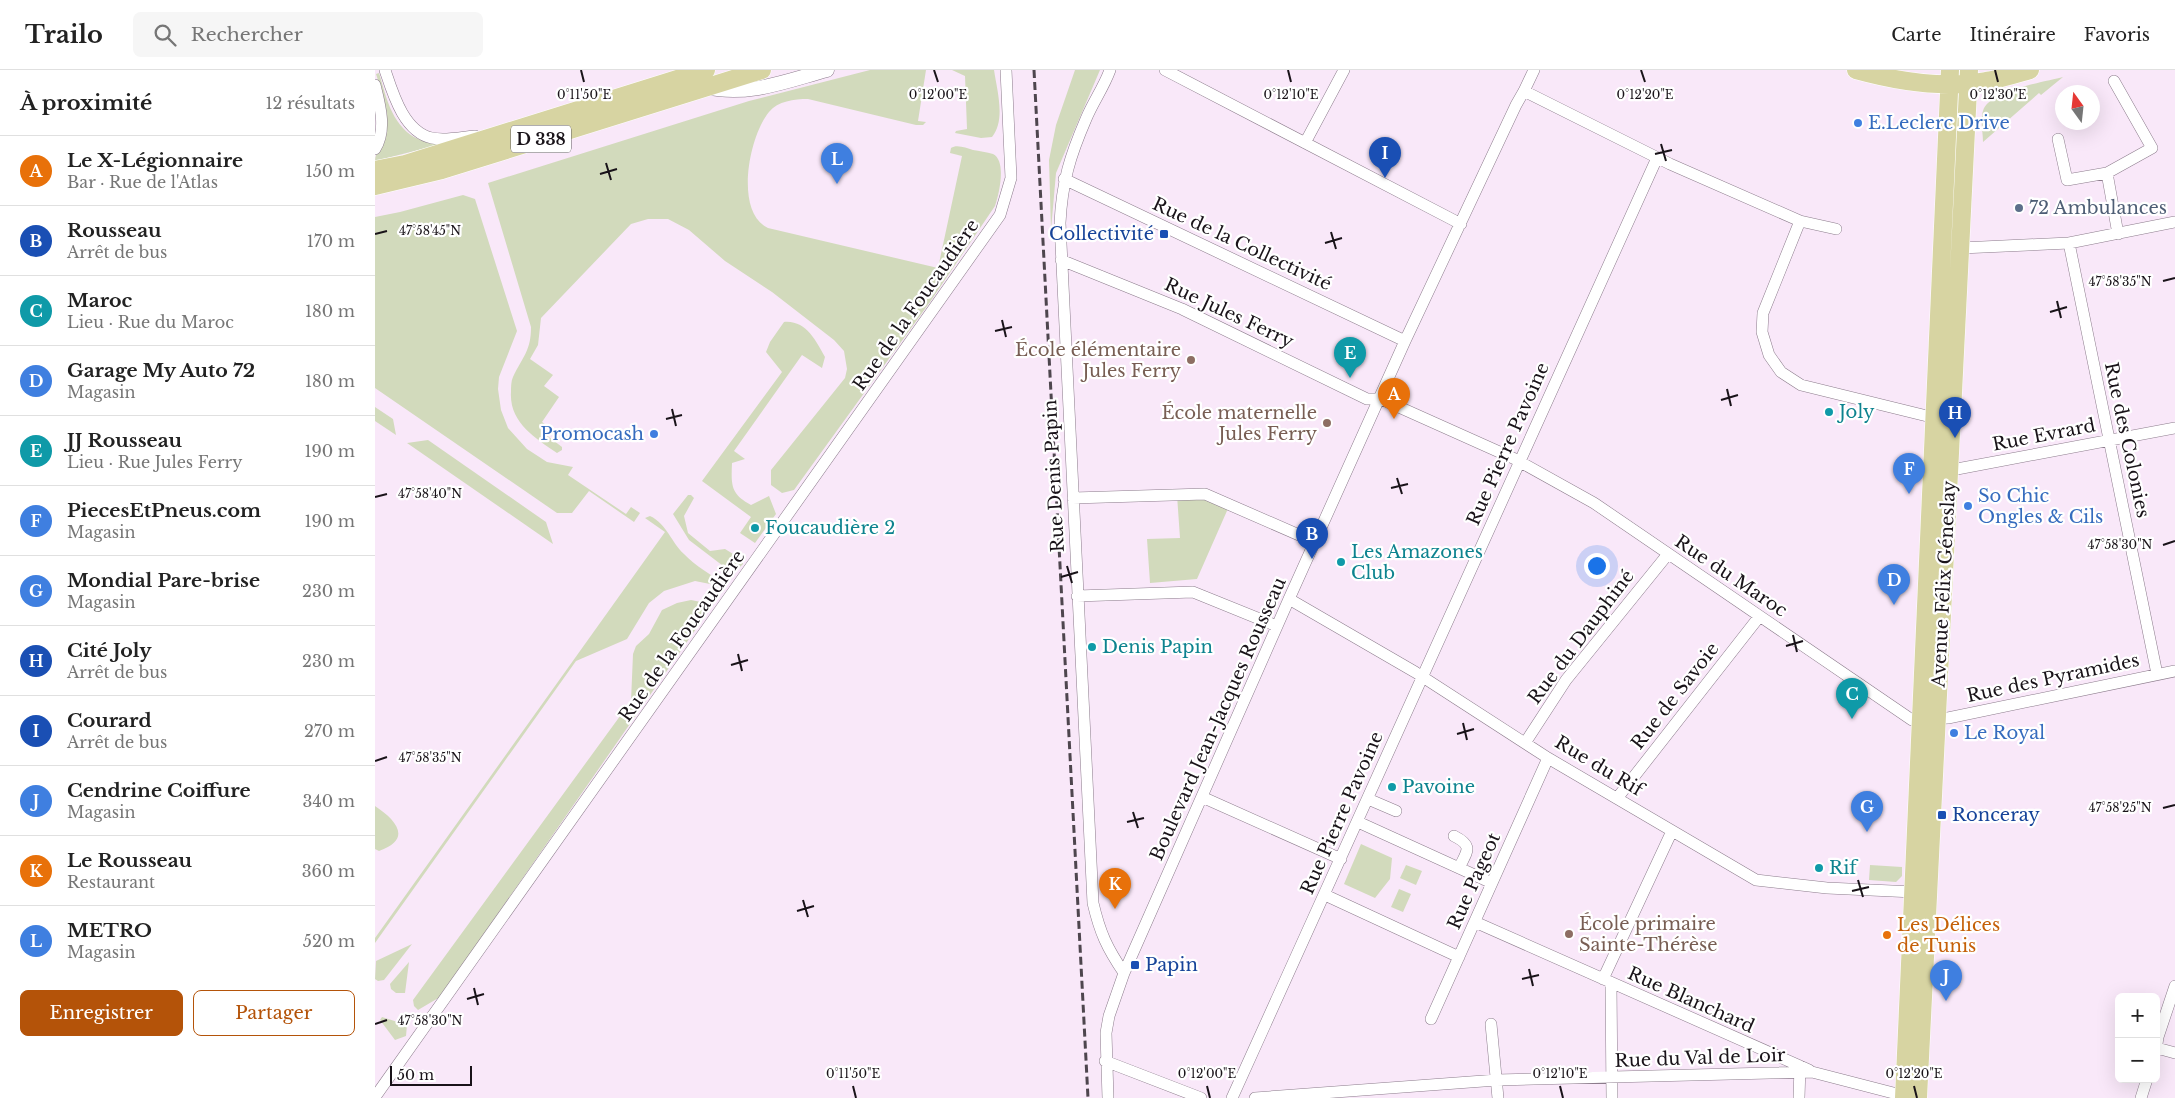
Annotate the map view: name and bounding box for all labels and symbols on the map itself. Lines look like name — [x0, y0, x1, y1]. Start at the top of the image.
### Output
north arrow — [2055, 85, 2100, 130]
text: 0°11'50"E — [557, 87, 611, 102]
text: 0°12'00"E — [909, 87, 967, 102]
text: 0°12'10"E — [1263, 87, 1319, 102]
text: 0°12'20"E — [1616, 87, 1674, 102]
text: 0°12'30"E — [1969, 87, 2027, 102]
place label: E.Leclerc Drive — [1868, 112, 2010, 134]
marker: E.Leclerc Drive — [1852, 117, 1864, 129]
road number: D 338 — [511, 126, 571, 152]
pin: I — [1369, 137, 1401, 178]
pin: L — [821, 143, 853, 184]
street label: Rue de la Collectivité — [1149, 193, 1335, 295]
place label: 72 Ambulances — [2029, 197, 2167, 219]
marker: 72 Ambulances — [2013, 202, 2025, 214]
street label: Rue de la Foucaudière — [848, 215, 984, 395]
text: 47°58'45"N — [399, 223, 461, 238]
place label: Collectivité — [1049, 223, 1154, 245]
marker: Collectivité — [1158, 228, 1170, 240]
street label: Rue Jules Ferry — [1161, 273, 1298, 353]
text: 47°58'35"N — [2088, 274, 2152, 289]
pin: E — [1334, 337, 1366, 378]
place label: École élémentaire Jules Ferry — [1015, 338, 1181, 382]
marker: École élémentaire Jules Ferry — [1185, 354, 1197, 366]
street label: Rue Pierre Pavoine — [1462, 359, 1554, 529]
street label: Rue des Colonies — [2100, 360, 2154, 520]
pin: A — [1378, 378, 1410, 419]
pin: H — [1939, 397, 1971, 438]
street label: Rue Denis Papin — [1039, 399, 1069, 553]
place label: École maternelle Jules Ferry — [1161, 401, 1317, 445]
place label: Joly — [1837, 401, 1875, 423]
marker: Joly — [1823, 406, 1835, 418]
street label: Rue Evrard — [1991, 414, 2097, 456]
marker: École maternelle Jules Ferry — [1321, 417, 1333, 429]
place label: Promocash — [540, 423, 644, 445]
marker: Promocash — [648, 428, 660, 440]
pin: F — [1893, 453, 1925, 494]
street label: Avenue Félix Géneslay — [1928, 480, 1960, 689]
place label: So Chic Ongles & Cils — [1978, 485, 2103, 528]
text: 47°58'40"N — [398, 486, 462, 501]
marker: So Chic Ongles & Cils — [1962, 500, 1974, 512]
place label: Foucaudière 2 — [765, 517, 895, 539]
pin: B — [1296, 518, 1328, 559]
marker: Foucaudière 2 — [749, 522, 761, 534]
street label: Rue du Maroc — [1671, 530, 1792, 622]
text: 47°58'30"N — [2088, 537, 2153, 552]
place label: Les Amazones Club — [1351, 541, 1483, 584]
street label: Rue de la Foucaudière — [614, 546, 750, 726]
your location — [1584, 553, 1610, 579]
marker: Les Amazones Club — [1335, 556, 1347, 568]
pin: D — [1878, 564, 1910, 605]
street label: Rue du Dauphiné — [1523, 566, 1639, 708]
street label: Boulevard Jean-Jacques Rousseau — [1145, 574, 1291, 864]
place label: Denis Papin — [1102, 636, 1213, 658]
street label: Rue de Savoie — [1627, 638, 1723, 754]
marker: Denis Papin — [1086, 641, 1098, 653]
street label: Rue des Pyramides — [1965, 649, 2141, 707]
pin: C — [1836, 678, 1868, 719]
place label: Le Royal — [1964, 722, 2045, 744]
marker: Le Royal — [1948, 727, 1960, 739]
street label: Rue Pierre Pavoine — [1296, 728, 1388, 898]
street label: Rue du Rif — [1551, 731, 1649, 802]
text: 47°58'35"N — [398, 750, 462, 765]
place label: Pavoine — [1402, 776, 1475, 798]
marker: Pavoine — [1386, 781, 1398, 793]
pin: G — [1851, 791, 1883, 832]
text: 47°58'25"N — [2088, 800, 2152, 815]
place label: Ronceray — [1952, 804, 2040, 826]
marker: Ronceray — [1936, 809, 1948, 821]
street label: Rue Pageot — [1443, 829, 1505, 933]
place label: Rif — [1829, 857, 1859, 879]
marker: Rif — [1813, 862, 1825, 874]
pin: K — [1099, 868, 1131, 909]
place label: École primaire Sainte-Thérèse — [1579, 912, 1717, 956]
place label: Les Délices de Tunis — [1897, 914, 2000, 957]
marker: École primaire Sainte-Thérèse — [1563, 928, 1575, 940]
marker: Les Délices de Tunis — [1881, 929, 1893, 941]
place label: Papin — [1145, 954, 1198, 976]
marker: Papin — [1129, 959, 1141, 971]
pin: J — [1930, 960, 1962, 1001]
street label: Rue Blanchard — [1624, 962, 1758, 1038]
text: 47°58'30"N — [398, 1013, 463, 1028]
street label: Rue du Val de Loir — [1614, 1044, 1786, 1072]
scale bar — [390, 1063, 473, 1086]
text: 0°11'50"E — [826, 1066, 880, 1081]
text: 0°12'00"E — [1178, 1066, 1236, 1081]
text: 0°12'10"E — [1532, 1066, 1588, 1081]
text: 0°12'20"E — [1885, 1066, 1943, 1081]

